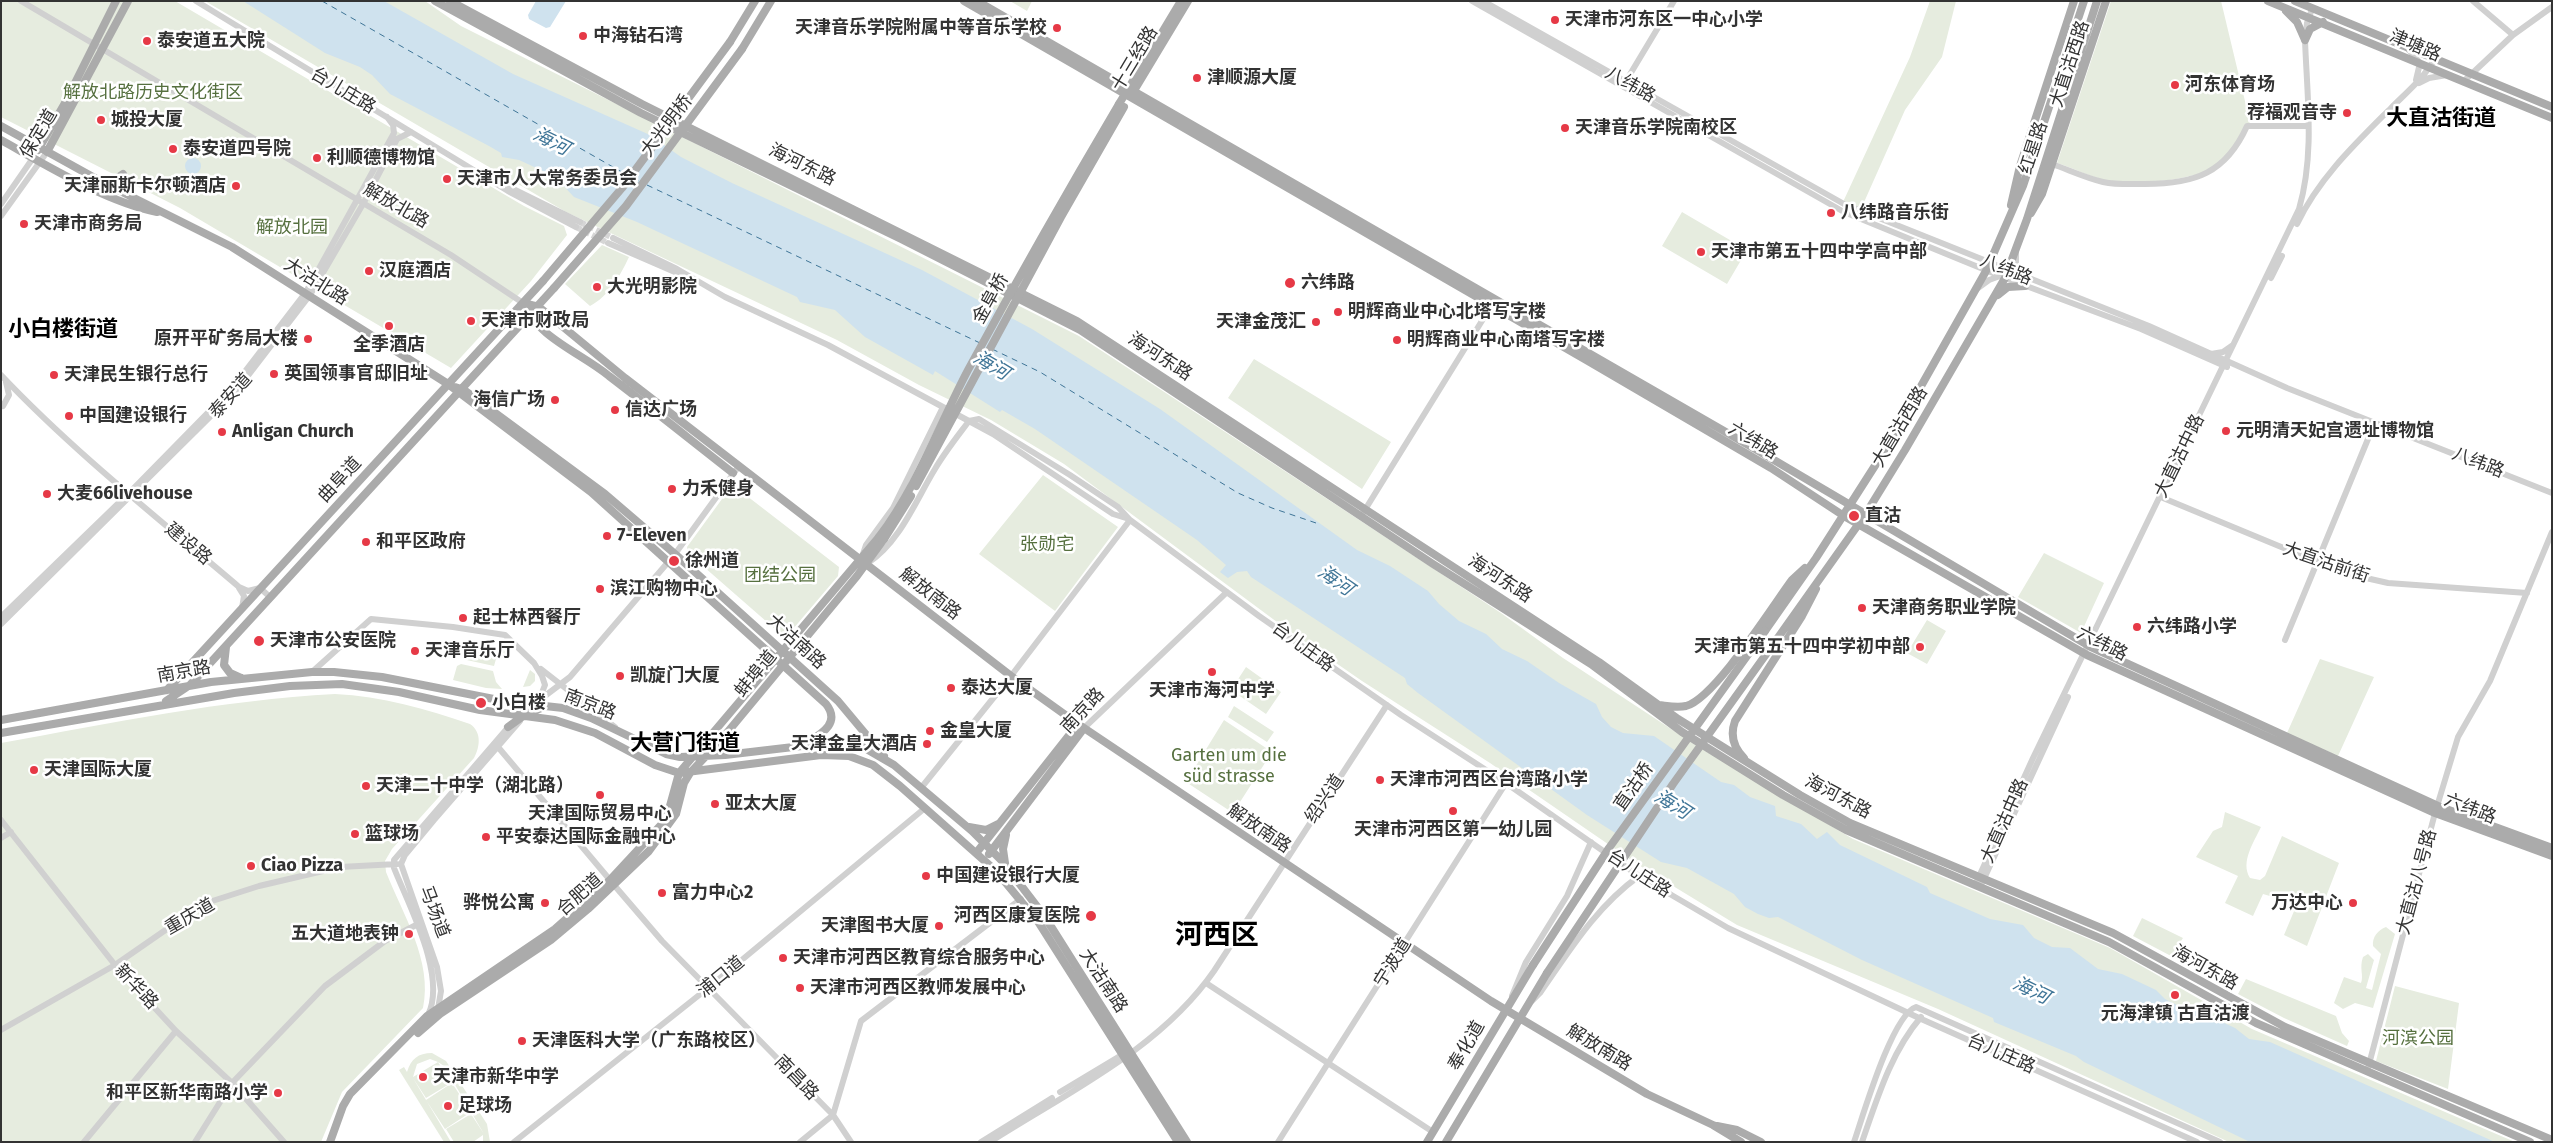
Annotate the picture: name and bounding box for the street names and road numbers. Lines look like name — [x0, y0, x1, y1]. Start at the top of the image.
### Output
street label: 大直沽西路 — [2046, 18, 2094, 110]
street label: 十三经路 — [1107, 23, 1163, 95]
street label: 津塘路 — [2386, 26, 2444, 66]
street label: 八纬路 — [1601, 62, 1659, 108]
street label: 台儿庄路 — [307, 63, 379, 119]
street label: 大光明桥 — [637, 91, 697, 161]
street label: 保定道 — [16, 105, 62, 163]
street label: 红星路 — [2015, 119, 2053, 177]
street label: 海河东路 — [765, 140, 839, 190]
street label: 解放北路 — [359, 179, 433, 233]
street label: 八纬路 — [1977, 250, 2035, 290]
street label: 大沽北路 — [280, 254, 352, 310]
street label: 金阜桥 — [968, 270, 1014, 328]
street label: 海河东路 — [1124, 328, 1196, 386]
street label: 泰安道 — [205, 369, 257, 423]
street label: 大直沽西路 — [1868, 383, 1932, 471]
street label: 大直沽中路 — [2151, 411, 2209, 501]
street label: 六纬路 — [1724, 418, 1782, 464]
street label: 八纬路 — [2449, 443, 2507, 483]
street label: 曲阜道 — [314, 453, 366, 507]
street label: 建设路 — [160, 518, 216, 570]
street label: 大直沽前街 — [2280, 538, 2372, 588]
street label: 海河东路 — [1464, 550, 1536, 608]
street label: 解放南路 — [895, 563, 965, 625]
street label: 大沽南路 — [762, 610, 830, 674]
street label: 台儿庄路 — [1268, 617, 1338, 677]
street label: 六纬路 — [2073, 622, 2131, 666]
street label: 蚌埠道 — [730, 646, 782, 702]
street label: 南京路 — [156, 657, 212, 687]
street label: 南京路 — [1057, 684, 1109, 738]
street label: 南京路 — [561, 685, 619, 725]
street label: 直沽桥 — [1610, 759, 1658, 815]
street label: 绍兴道 — [1301, 771, 1349, 827]
street label: 海河东路 — [1801, 771, 1875, 823]
street label: 大直沽中路 — [1977, 775, 2033, 867]
street label: 六纬路 — [2441, 789, 2499, 829]
street label: 解放南路 — [1223, 800, 1295, 858]
street label: 大直沽八号路 — [2393, 827, 2441, 937]
street label: 台儿庄路 — [1603, 845, 1675, 903]
street label: 合肥道 — [553, 869, 607, 921]
street label: 马场道 — [414, 883, 454, 941]
street label: 重庆道 — [161, 894, 219, 940]
street label: 宁波道 — [1370, 934, 1416, 992]
street label: 海河东路 — [2168, 941, 2242, 995]
street label: 大沽南路 — [1074, 945, 1132, 1017]
street label: 浦口道 — [693, 952, 749, 1002]
street label: 新华路 — [110, 960, 162, 1014]
street label: 奉化道 — [1444, 1017, 1490, 1075]
street label: 解放南路 — [1563, 1020, 1635, 1076]
street label: 台儿庄路 — [1964, 1029, 2038, 1079]
street label: 南昌路 — [769, 1051, 823, 1105]

